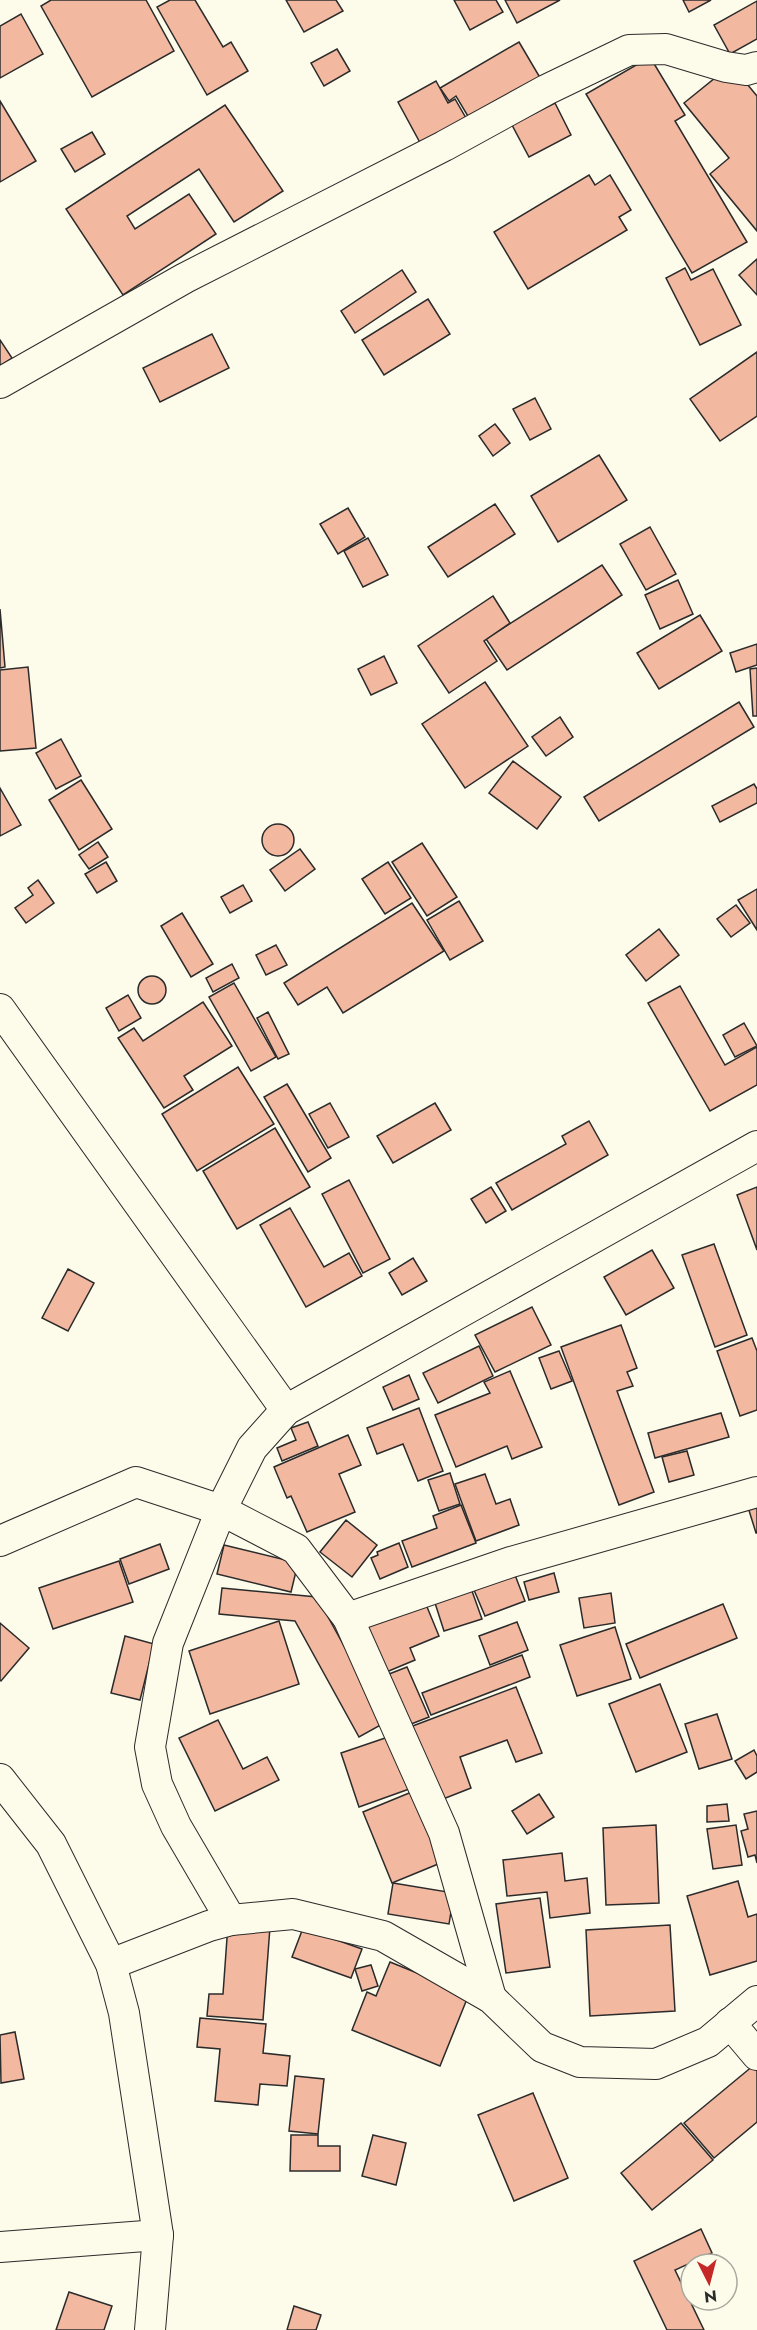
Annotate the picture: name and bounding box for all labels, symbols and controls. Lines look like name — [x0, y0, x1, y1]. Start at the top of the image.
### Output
north arrow — [679, 2252, 739, 2312]
text: N — [703, 2284, 718, 2309]

